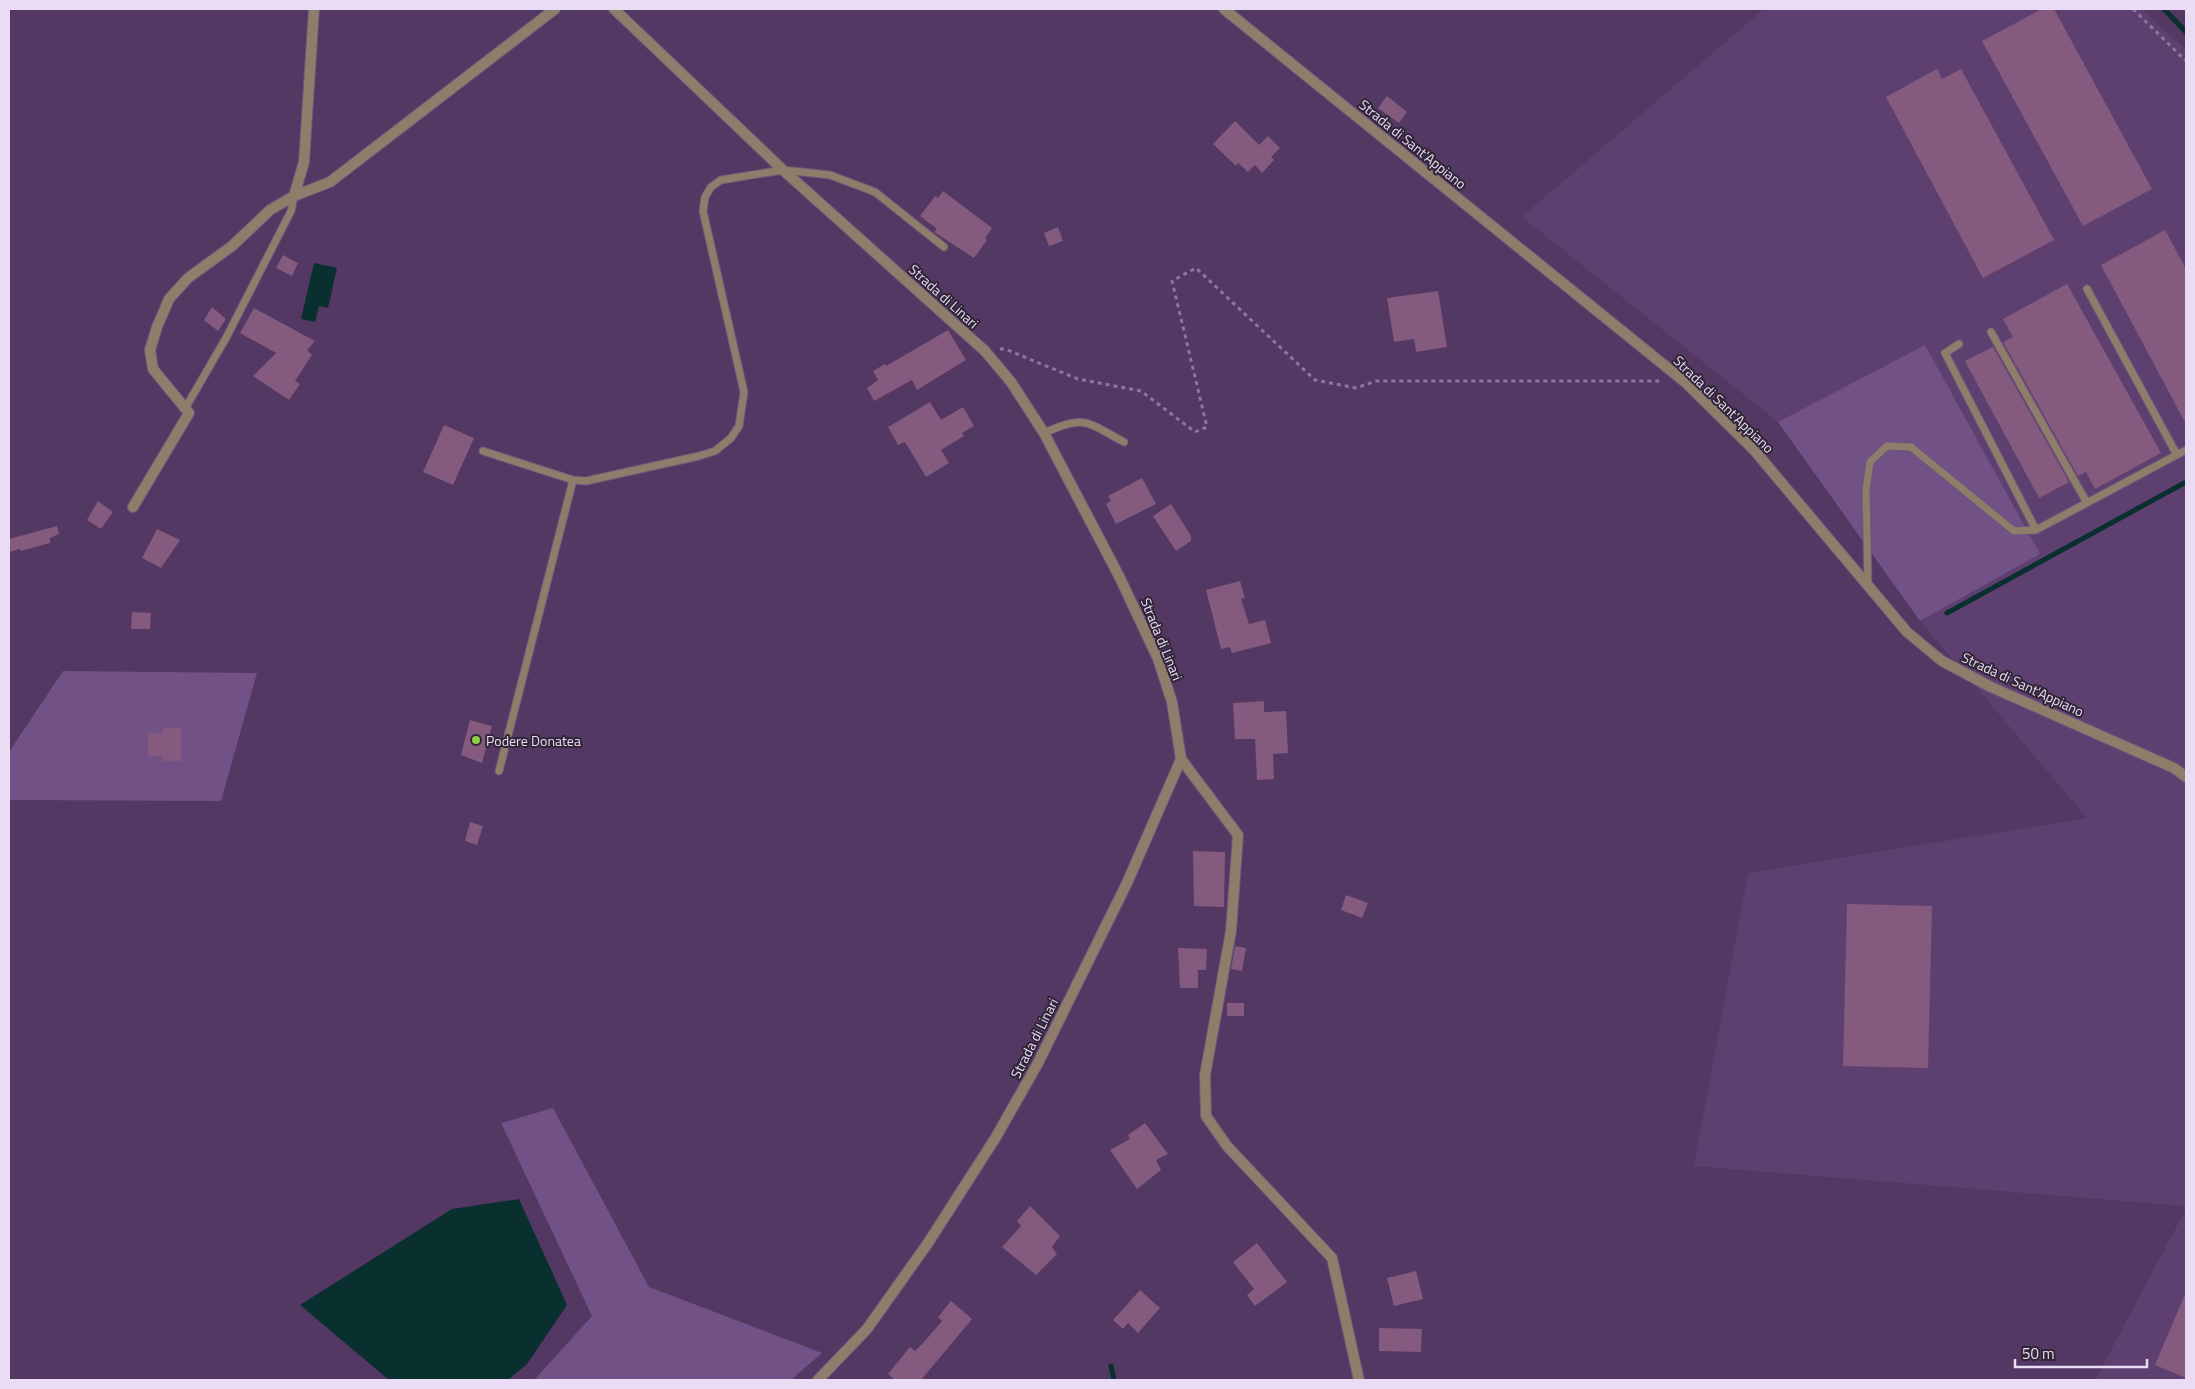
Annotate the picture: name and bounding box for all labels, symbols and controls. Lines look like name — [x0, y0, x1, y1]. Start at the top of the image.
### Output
street label: Strada di Sant'Appiano — [1355, 94, 1471, 194]
street label: Strada di Linari — [904, 259, 984, 333]
street label: Strada di Sant'Appiano — [1669, 350, 1779, 458]
street label: Strada di Linari — [1136, 595, 1188, 683]
street label: Strada di Sant'Appiano — [1958, 646, 2088, 722]
place label: Podere Donatea — [486, 730, 581, 751]
marker: Podere Donatea — [470, 734, 482, 746]
street label: Strada di Linari — [1005, 994, 1063, 1082]
scale bar — [2015, 1336, 2148, 1368]
text: 50 m — [2022, 1342, 2055, 1365]

